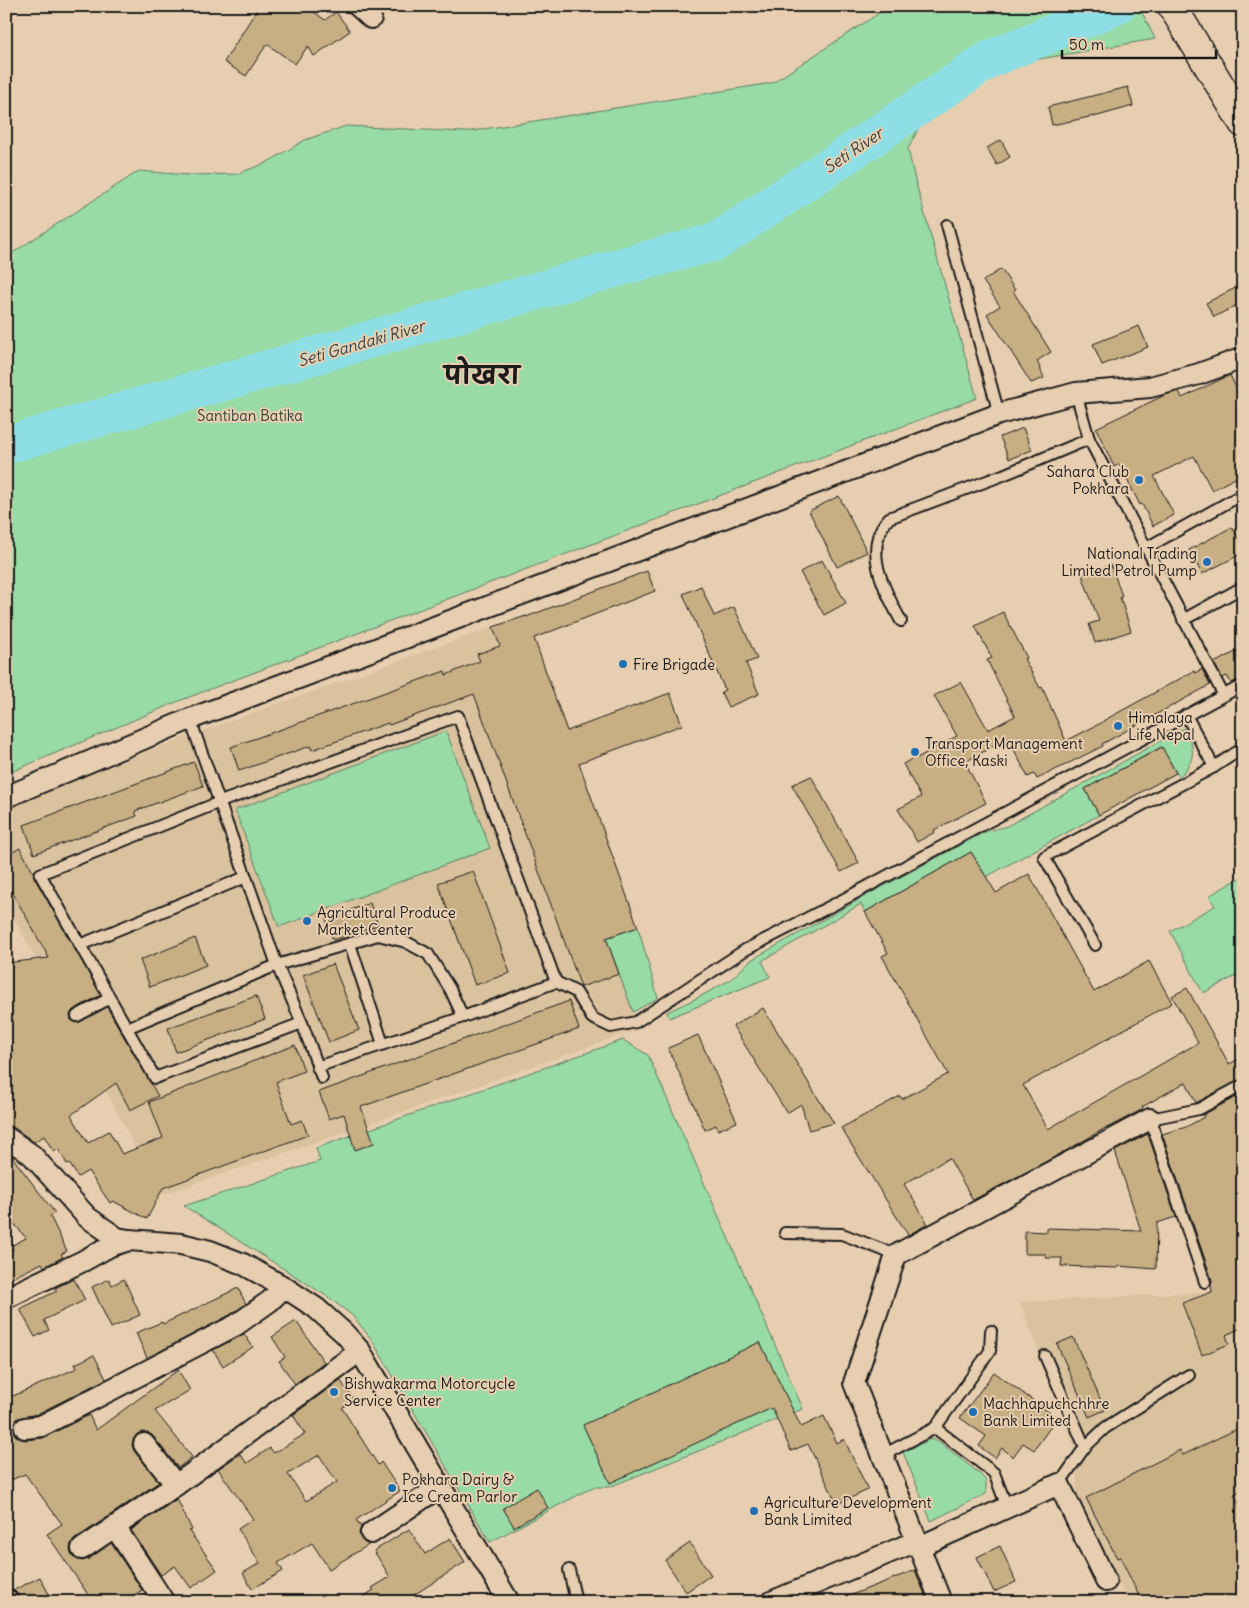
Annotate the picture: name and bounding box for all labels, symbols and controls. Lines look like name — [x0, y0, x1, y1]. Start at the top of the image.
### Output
scale bar — [1062, 28, 1215, 60]
text: 50 m — [1069, 35, 1104, 54]
water label: Seti River — [820, 122, 888, 177]
water label: Seti Gandaki River — [295, 315, 429, 371]
district label: पोखरा — [442, 356, 522, 391]
park label: Santiban Batika — [197, 406, 303, 425]
place label: Sahara Club Pokhara — [1047, 462, 1129, 498]
marker: Sahara Club Pokhara — [1133, 474, 1145, 486]
place label: National Trading Limited Petrol Pump — [1061, 544, 1197, 580]
marker: National Trading Limited Petrol Pump — [1201, 556, 1213, 568]
place label: Fire Brigade — [633, 655, 715, 674]
marker: Fire Brigade — [617, 658, 629, 670]
place label: Himalaya Life Nepal — [1128, 708, 1195, 744]
marker: Himalaya Life Nepal — [1112, 720, 1124, 732]
place label: Transport Management Office, Kaski — [925, 734, 1083, 770]
marker: Transport Management Office, Kaski — [909, 746, 921, 758]
place label: Agricultural Produce Market Center — [317, 903, 456, 939]
marker: Agricultural Produce Market Center — [301, 915, 313, 927]
place label: Bishwakarma Motorcycle Service Center — [344, 1374, 516, 1410]
marker: Bishwakarma Motorcycle Service Center — [328, 1386, 340, 1398]
place label: Machhapuchchhre Bank Limited — [983, 1394, 1109, 1430]
marker: Machhapuchchhre Bank Limited — [967, 1406, 979, 1418]
place label: Pokhara Dairy & Ice Cream Parlor — [402, 1470, 517, 1506]
marker: Pokhara Dairy & Ice Cream Parlor — [386, 1482, 398, 1494]
place label: Agriculture Development Bank Limited — [764, 1493, 932, 1529]
marker: Agriculture Development Bank Limited — [748, 1505, 760, 1517]

